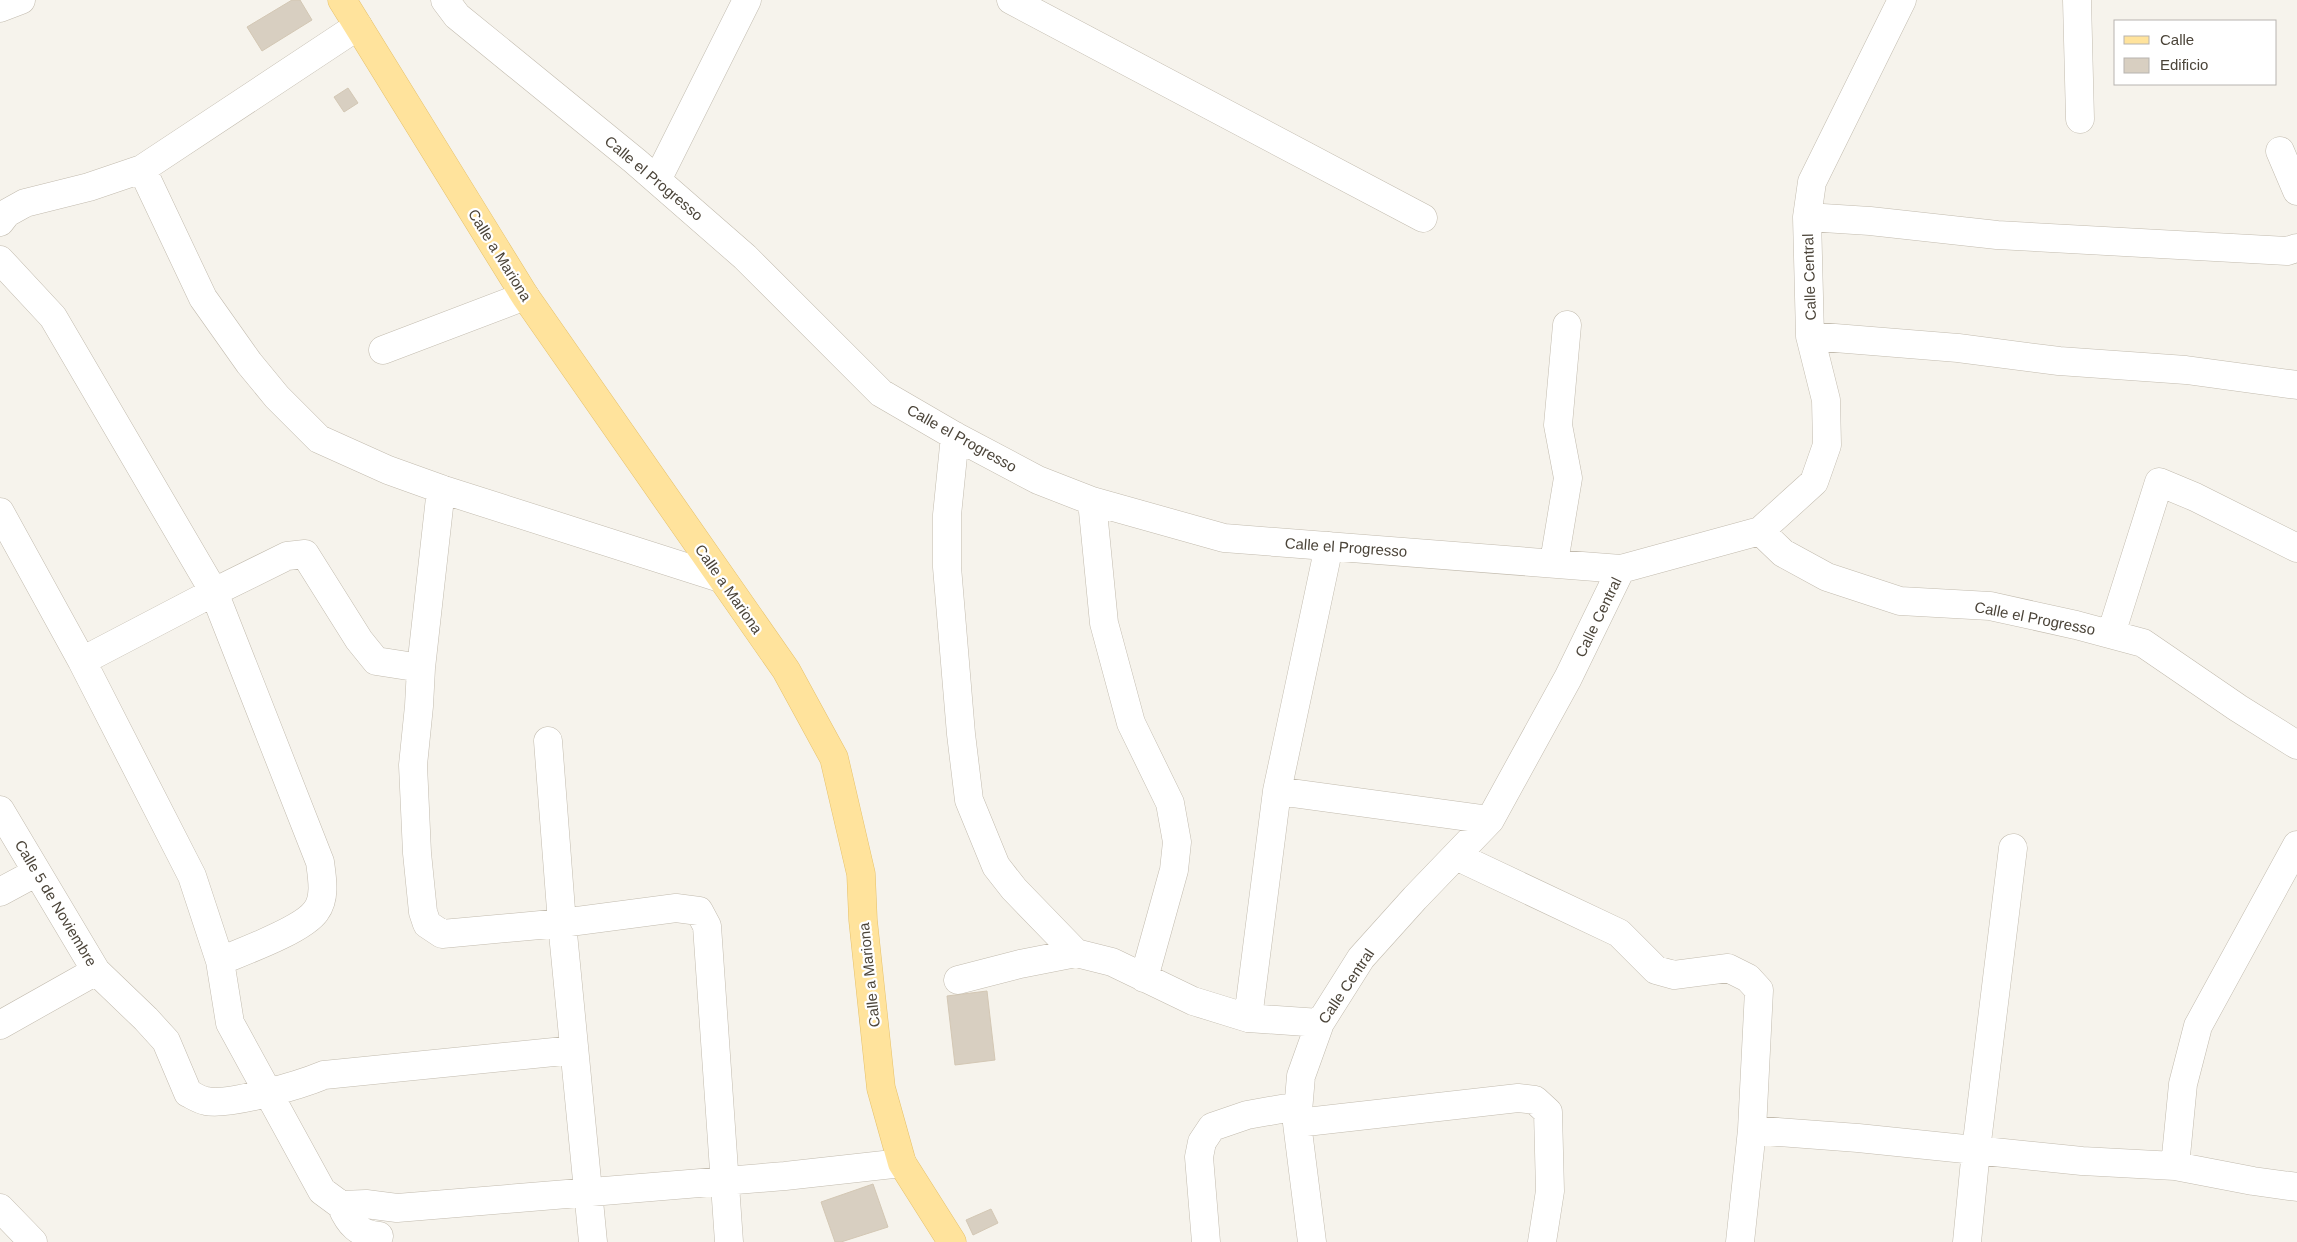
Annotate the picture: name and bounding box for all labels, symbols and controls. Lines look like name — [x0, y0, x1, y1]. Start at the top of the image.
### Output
legend — [2114, 20, 2277, 85]
text: Calle — [2160, 31, 2194, 48]
text: Edificio — [2160, 56, 2208, 73]
street label: Calle el Progresso — [602, 132, 706, 224]
street label: Calle a Mariona — [465, 206, 535, 305]
street label: Calle Central — [1799, 233, 1819, 321]
street label: Calle el Progresso — [904, 401, 1020, 475]
street label: Calle el Progresso — [1284, 534, 1408, 560]
street label: Calle a Mariona — [692, 541, 766, 637]
street label: Calle Central — [1571, 574, 1625, 660]
street label: Calle el Progresso — [1973, 598, 2097, 638]
street label: Calle 5 de Noviembre — [12, 837, 100, 969]
street label: Calle a Mariona — [855, 921, 883, 1028]
street label: Calle Central — [1315, 945, 1377, 1027]

